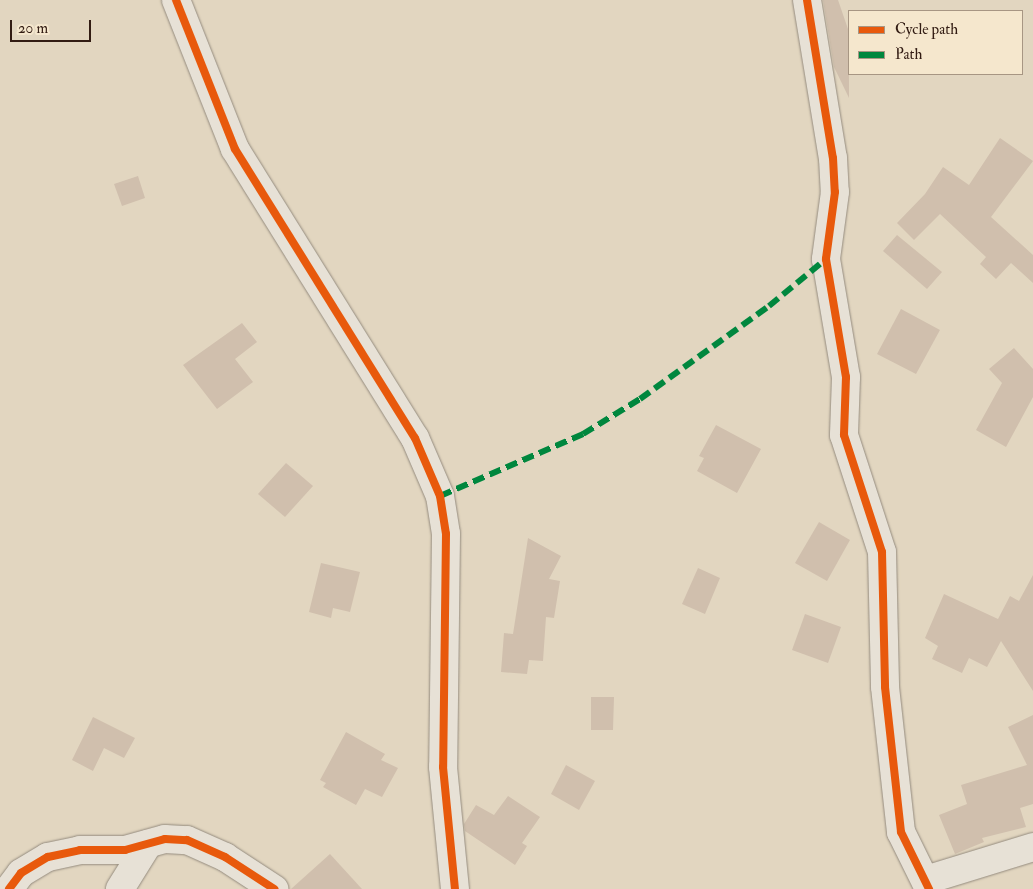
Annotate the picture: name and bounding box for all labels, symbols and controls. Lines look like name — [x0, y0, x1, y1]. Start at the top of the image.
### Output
scale bar — [12, 10, 94, 42]
legend — [848, 10, 1023, 75]
text: 20 m — [18, 19, 48, 38]
text: Cycle path — [895, 20, 958, 39]
text: Path — [895, 45, 922, 64]

